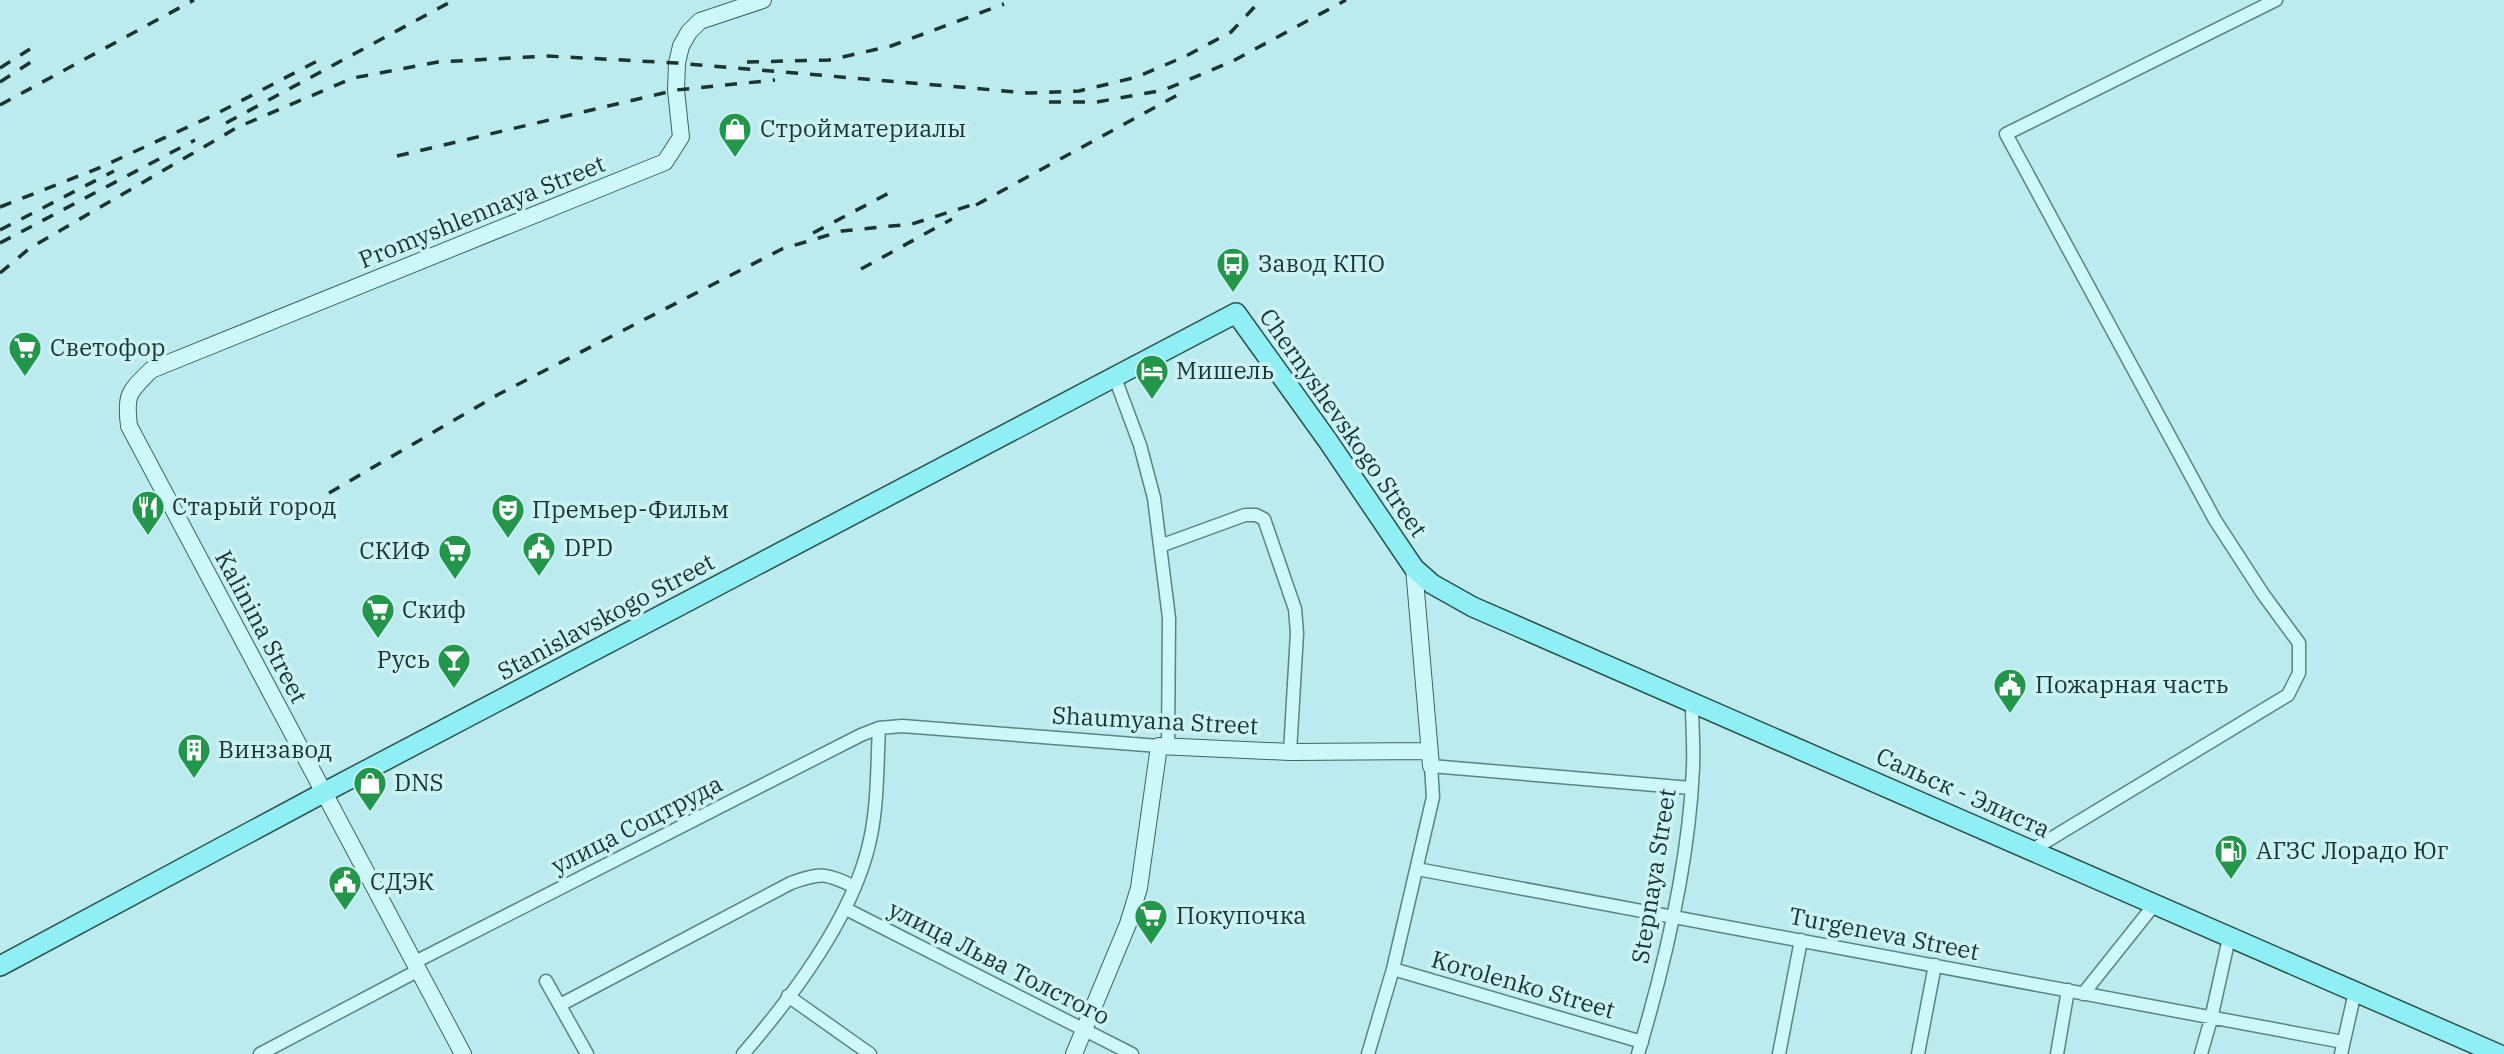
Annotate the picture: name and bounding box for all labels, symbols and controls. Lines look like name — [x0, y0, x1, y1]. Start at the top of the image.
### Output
shop icon: Стройматериалы — [716, 110, 754, 159]
place label: Стройматериалы — [760, 112, 966, 144]
street label: Promyshlennaya Street — [354, 147, 610, 275]
bus stop icon: Завод КПО — [1214, 245, 1252, 294]
place label: Завод КПО — [1258, 247, 1385, 279]
street label: Chernyshevskogo Street — [1253, 302, 1435, 543]
supermarket icon: Светофор — [6, 329, 44, 378]
place label: Светофор — [50, 331, 165, 363]
hotel icon: Мишель — [1133, 352, 1171, 401]
place label: Мишель — [1176, 354, 1274, 386]
restaurant icon: Старый город — [129, 488, 167, 537]
place label: Старый город — [172, 490, 337, 522]
theatre icon: Премьер-Фильм — [489, 491, 527, 540]
place label: Премьер-Фильм — [532, 493, 729, 525]
public building icon: DPD — [520, 529, 558, 578]
place label: DPD — [564, 531, 613, 563]
supermarket icon: СКИФ — [436, 532, 474, 581]
place label: СКИФ — [359, 534, 430, 566]
street label: Kalinina Street — [208, 544, 316, 709]
street label: Stanislavskogo Street — [491, 545, 720, 687]
supermarket icon: Скиф — [359, 591, 397, 640]
place label: Скиф — [402, 593, 466, 625]
bar icon: Русь — [435, 641, 473, 690]
place label: Русь — [377, 643, 430, 675]
public building icon: Пожарная часть — [1991, 666, 2029, 715]
place label: Пожарная часть — [2035, 668, 2228, 700]
street label: Shaumyana Street — [1051, 699, 1259, 741]
building icon: Винзавод — [175, 731, 213, 780]
place label: Винзавод — [218, 733, 332, 765]
street label: Сальск - Элиста — [1871, 739, 2055, 845]
shop icon: DNS — [351, 764, 389, 813]
place label: DNS — [394, 766, 444, 798]
street label: улица Соцтруда — [545, 767, 728, 881]
street label: Stepnaya Street — [1623, 786, 1683, 966]
fuel station icon: АГЗС Лорадо Юг — [2212, 832, 2250, 881]
place label: АГЗС Лорадо Юг — [2256, 834, 2448, 866]
public building icon: СДЭК — [326, 863, 364, 912]
place label: СДЭК — [370, 865, 435, 897]
street label: улица Льва Толстого — [883, 892, 1116, 1032]
supermarket icon: Покупочка — [1132, 897, 1170, 946]
place label: Покупочка — [1176, 899, 1306, 931]
street label: Turgeneva Street — [1786, 899, 1982, 967]
street label: Korolenko Street — [1428, 943, 1619, 1026]

